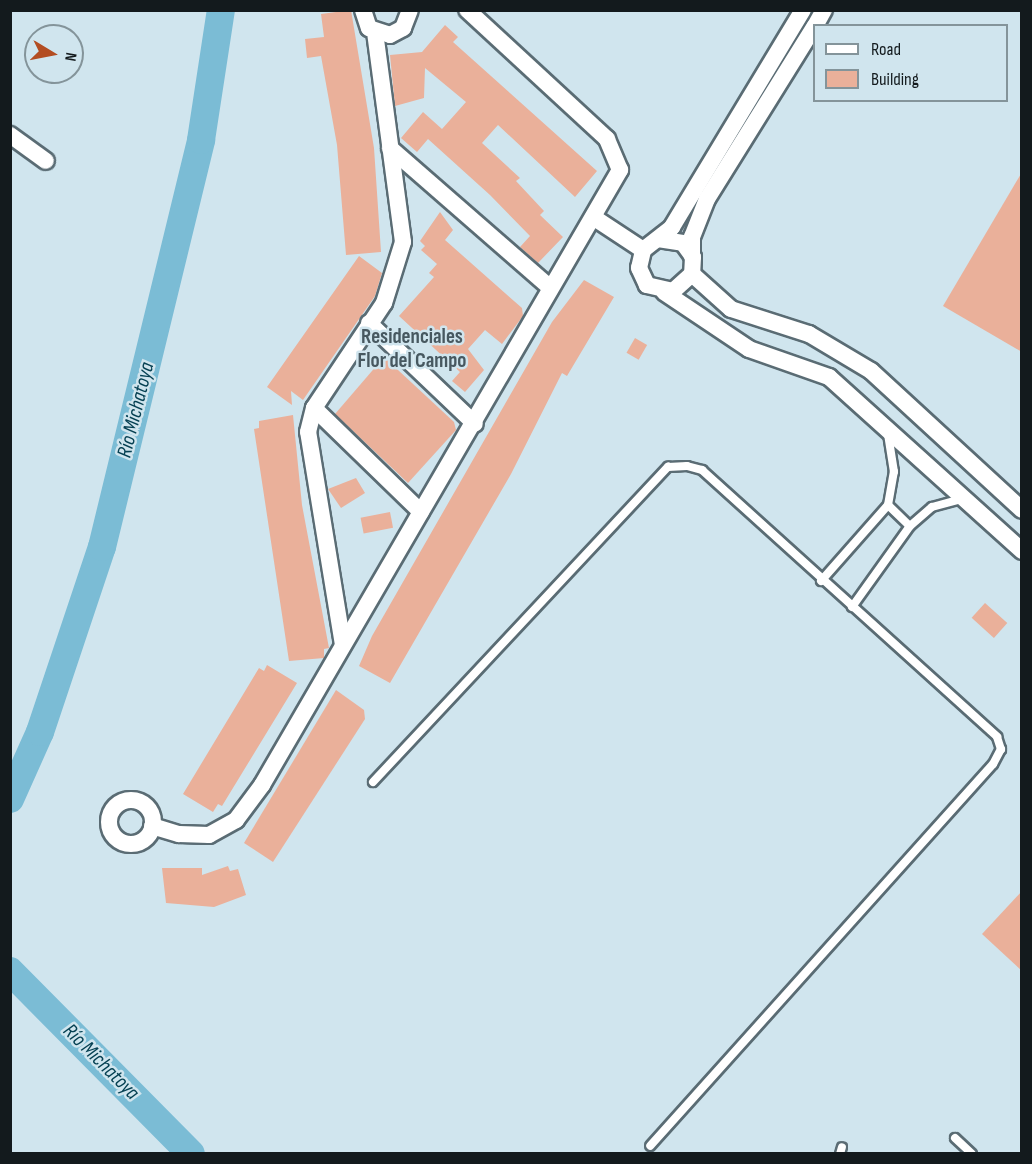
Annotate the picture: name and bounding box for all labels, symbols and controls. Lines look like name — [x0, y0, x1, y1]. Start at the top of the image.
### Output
north arrow — [24, 24, 84, 84]
legend — [813, 24, 1008, 102]
text: Road — [871, 39, 901, 60]
text: N — [60, 51, 80, 63]
text: Building — [871, 69, 919, 90]
district label: Residenciales Flor del Campo — [358, 324, 466, 374]
water label: Río Michatoya — [112, 360, 160, 460]
water label: Río Michatoya — [58, 1019, 144, 1105]

